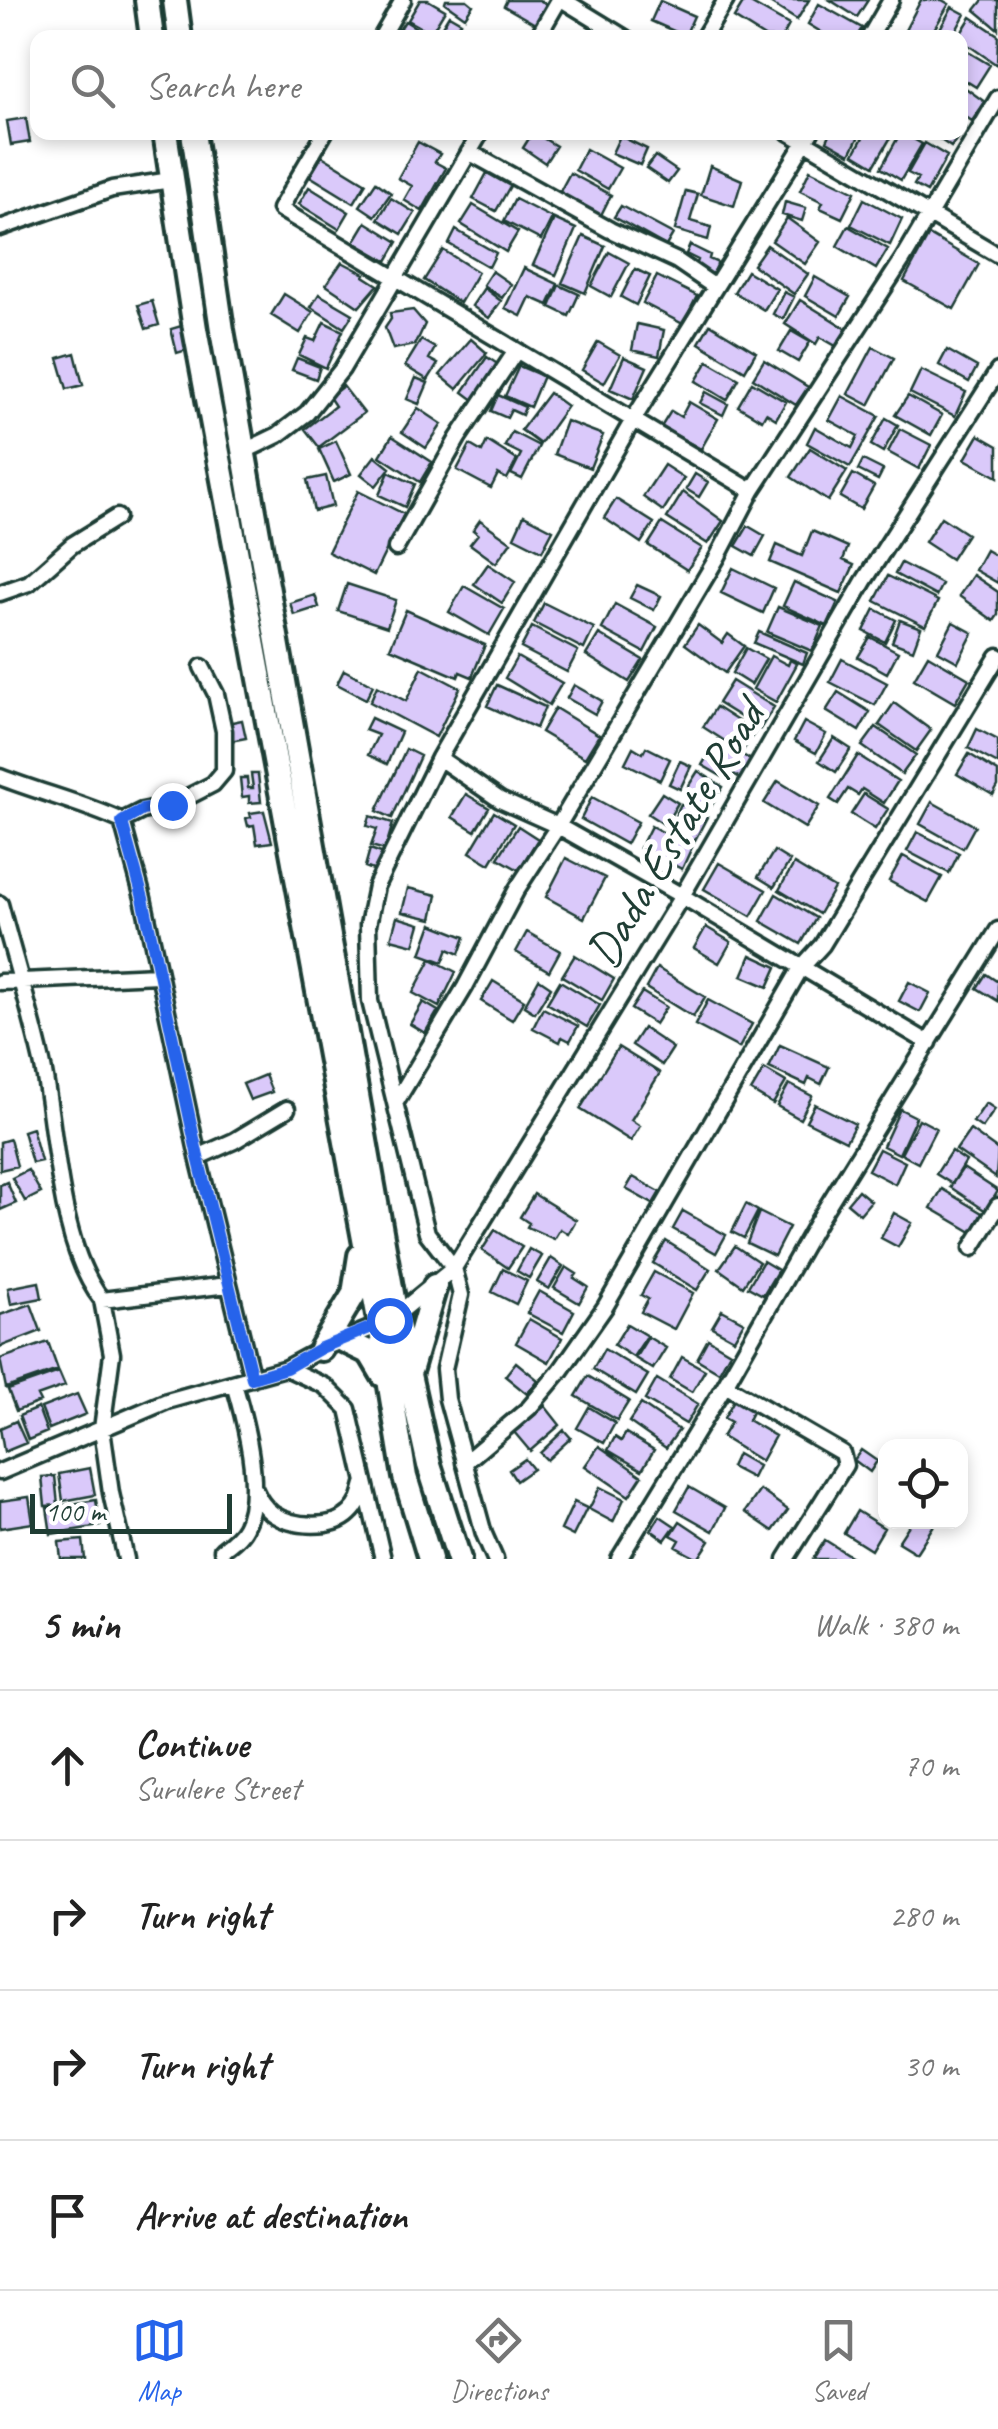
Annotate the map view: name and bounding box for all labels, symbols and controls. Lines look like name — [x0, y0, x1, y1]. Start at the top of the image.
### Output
search box — [30, 30, 968, 140]
icon: search — [65, 58, 120, 113]
text: Search here — [145, 62, 300, 109]
street label: Dada Estate Road — [572, 684, 781, 977]
route end — [150, 783, 196, 829]
route start — [367, 1298, 413, 1344]
map controls — [878, 1439, 968, 1529]
button: locate — [878, 1439, 968, 1529]
scale bar — [30, 1489, 232, 1534]
text: 100 m — [45, 1494, 105, 1529]
text: 5 min — [40, 1598, 120, 1651]
text: Walk · 380 m — [814, 1604, 958, 1645]
text: Continue — [135, 1721, 249, 1768]
icon: ahead — [40, 1738, 95, 1793]
text: 70 m — [904, 1745, 958, 1786]
text: Surulere Street — [135, 1768, 300, 1809]
icon: right — [40, 1888, 95, 1943]
text: Turn right — [135, 1892, 269, 1939]
text: 280 m — [889, 1895, 958, 1936]
icon: right — [40, 2038, 95, 2093]
text: Turn right — [135, 2042, 269, 2089]
text: 30 m — [904, 2045, 958, 2086]
icon: arrive — [40, 2188, 95, 2243]
text: Arrive at destination — [135, 2192, 407, 2239]
tab: Map — [132, 2313, 187, 2408]
tab: Directions — [450, 2313, 548, 2408]
tab: Saved — [811, 2313, 866, 2408]

